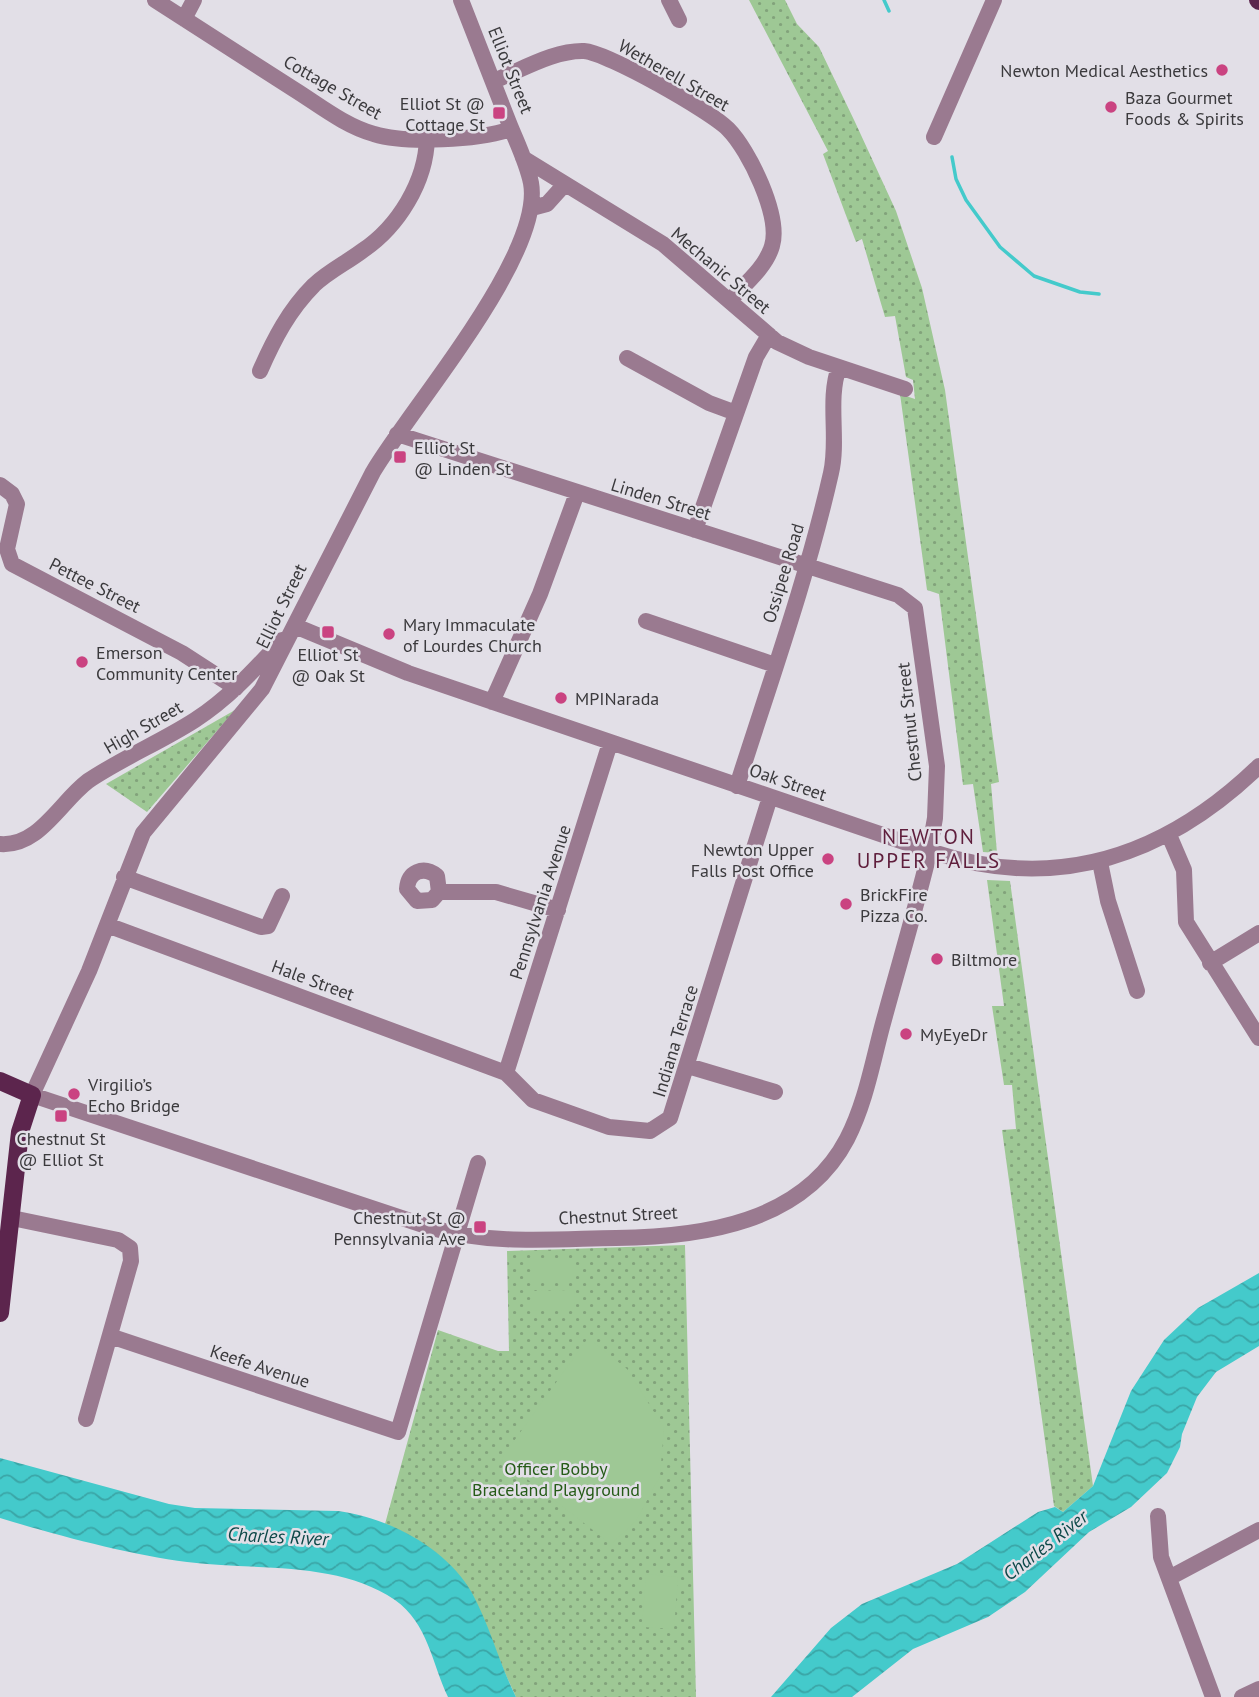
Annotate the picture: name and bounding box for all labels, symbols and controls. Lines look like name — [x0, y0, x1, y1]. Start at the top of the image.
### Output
street label: Elliot Street — [483, 23, 539, 117]
street label: Wetherell Street — [614, 34, 734, 116]
street label: Cottage Street — [280, 50, 386, 124]
place label: Newton Medical Aesthetics — [1000, 59, 1208, 82]
marker: Newton Medical Aesthetics — [1214, 62, 1230, 78]
place label: Baza Gourmet Foods & Spirits — [1125, 86, 1244, 130]
place label: Elliot St @ Cottage St — [400, 92, 485, 136]
marker: Baza Gourmet Foods & Spirits — [1103, 99, 1119, 115]
marker: Elliot St @ Cottage St — [491, 105, 507, 121]
street label: Mechanic Street — [666, 222, 776, 318]
place label: Elliot St @ Linden St — [414, 436, 511, 480]
marker: Elliot St @ Linden St — [392, 449, 408, 465]
street label: Linden Street — [608, 473, 714, 525]
street label: Ossipee Road — [757, 520, 809, 626]
street label: Pettee Street — [45, 552, 145, 618]
street label: Elliot Street — [251, 560, 311, 652]
place label: Mary Immaculate of Lourdes Church — [403, 613, 542, 657]
marker: Elliot St @ Oak St — [320, 624, 336, 640]
marker: Mary Immaculate of Lourdes Church — [381, 626, 397, 642]
place label: Emerson Community Center — [96, 641, 237, 685]
place label: Elliot St @ Oak St — [291, 643, 365, 687]
marker: Emerson Community Center — [74, 654, 90, 670]
street label: Chestnut Street — [891, 661, 927, 783]
place label: MPINarada — [575, 687, 659, 710]
marker: MPINarada — [553, 690, 569, 706]
street label: High Street — [99, 695, 187, 759]
street label: Oak Street — [746, 758, 830, 806]
street label: Pennsylvania Avenue — [504, 822, 576, 982]
district label: NEWTON UPPER FALLS — [857, 823, 1001, 874]
place label: Newton Upper Falls Post Office — [691, 838, 814, 882]
marker: Newton Upper Falls Post Office — [820, 851, 836, 867]
place label: BrickFire Pizza Co. — [860, 883, 928, 927]
marker: BrickFire Pizza Co. — [838, 896, 854, 912]
place label: Biltmore — [951, 948, 1017, 971]
marker: Biltmore — [929, 951, 945, 967]
street label: Hale Street — [269, 954, 357, 1006]
street label: Indiana Terrace — [647, 982, 703, 1100]
place label: MyEyeDr — [920, 1023, 988, 1046]
marker: MyEyeDr — [898, 1026, 914, 1042]
place label: Virgilio’s Echo Bridge — [87, 1073, 180, 1117]
marker: Virgilio’s Echo Bridge — [66, 1086, 82, 1102]
marker: Chestnut St @ Elliot St — [53, 1108, 69, 1124]
place label: Chestnut St @ Elliot St — [16, 1127, 106, 1171]
street label: Chestnut Street — [558, 1200, 678, 1230]
place label: Chestnut St @ Pennsylvania Ave — [334, 1206, 466, 1250]
marker: Chestnut St @ Pennsylvania Ave — [472, 1219, 488, 1235]
street label: Keefe Avenue — [207, 1339, 313, 1393]
park label: Officer Bobby Braceland Playground — [472, 1457, 640, 1501]
water label: Charles River — [998, 1503, 1094, 1586]
water label: Charles River — [227, 1521, 331, 1551]

